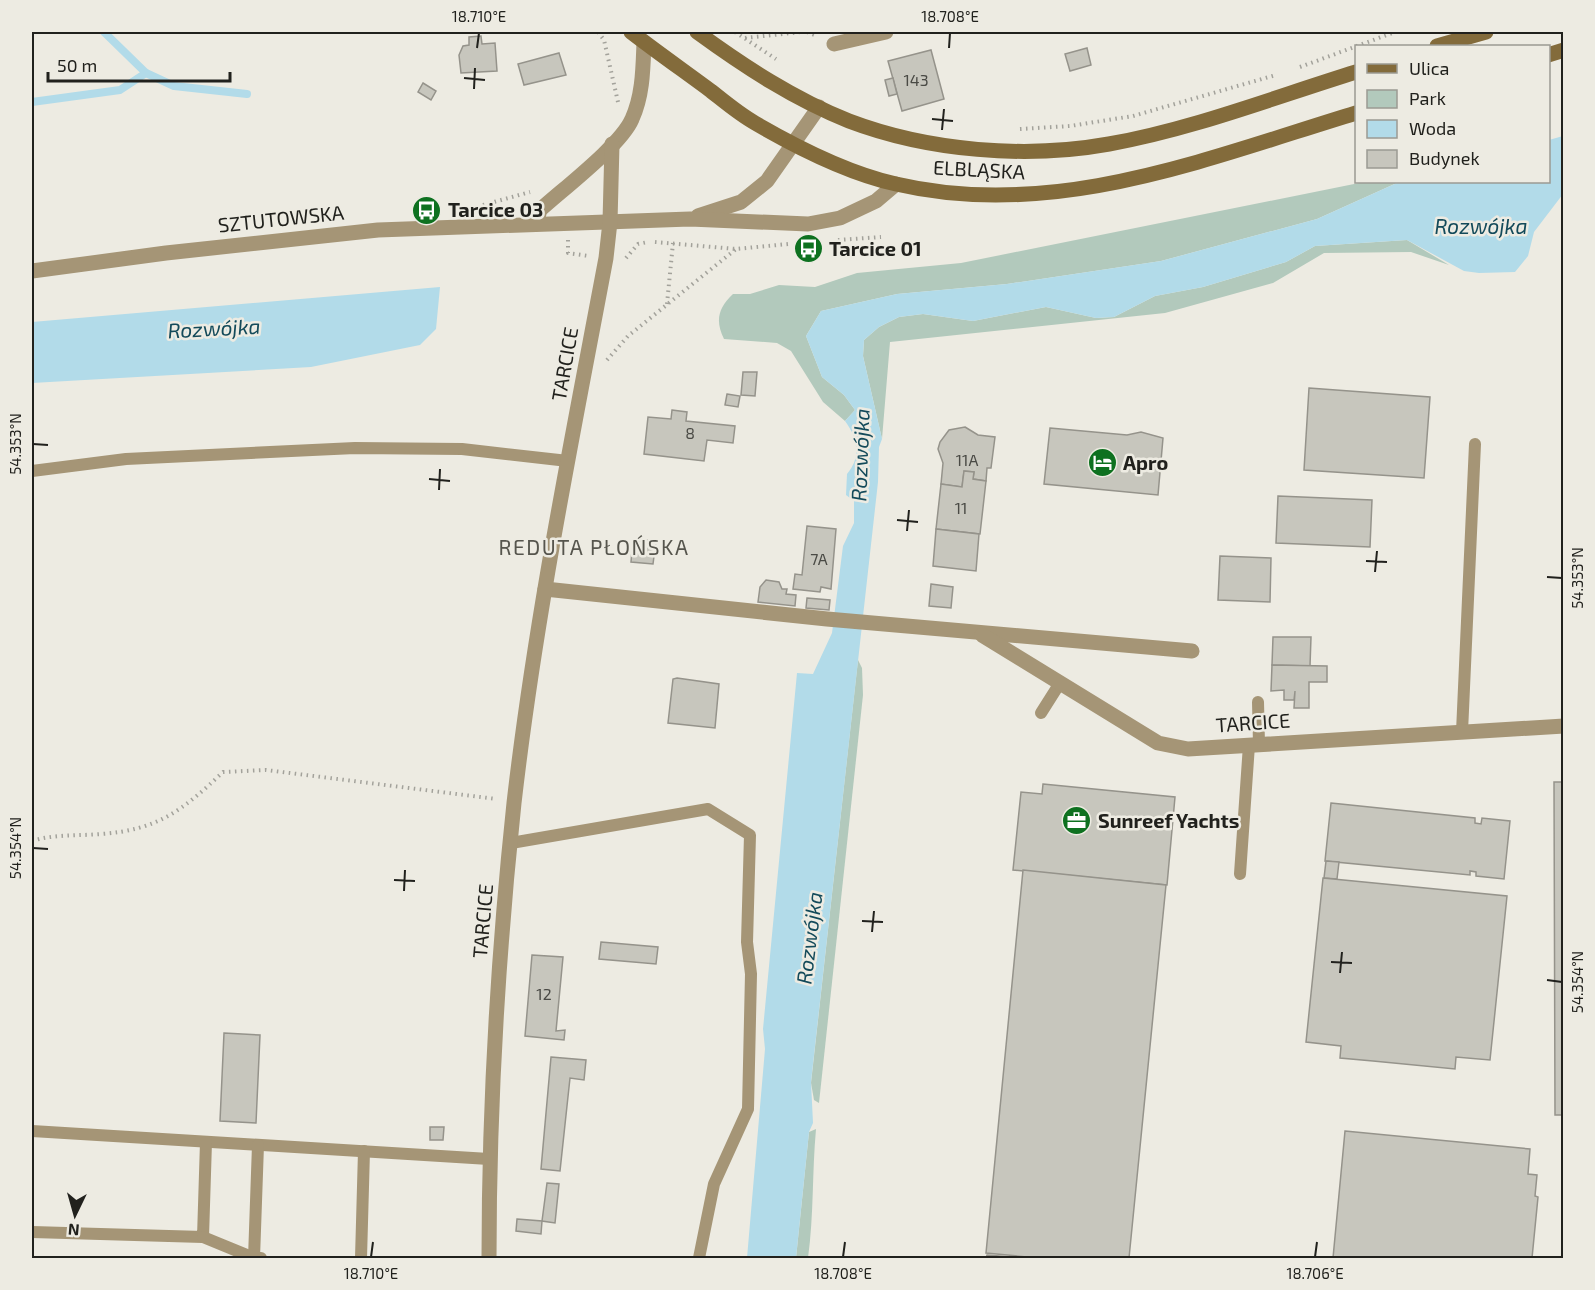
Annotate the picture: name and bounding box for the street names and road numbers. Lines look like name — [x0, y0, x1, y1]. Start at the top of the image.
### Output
street label: ELBLĄSKA — [932, 155, 1026, 183]
street label: SZTUTOWSKA — [217, 199, 346, 237]
street label: TARCICE — [546, 325, 582, 403]
street label: TARCICE — [1215, 707, 1291, 737]
street label: TARCICE — [467, 883, 497, 959]

